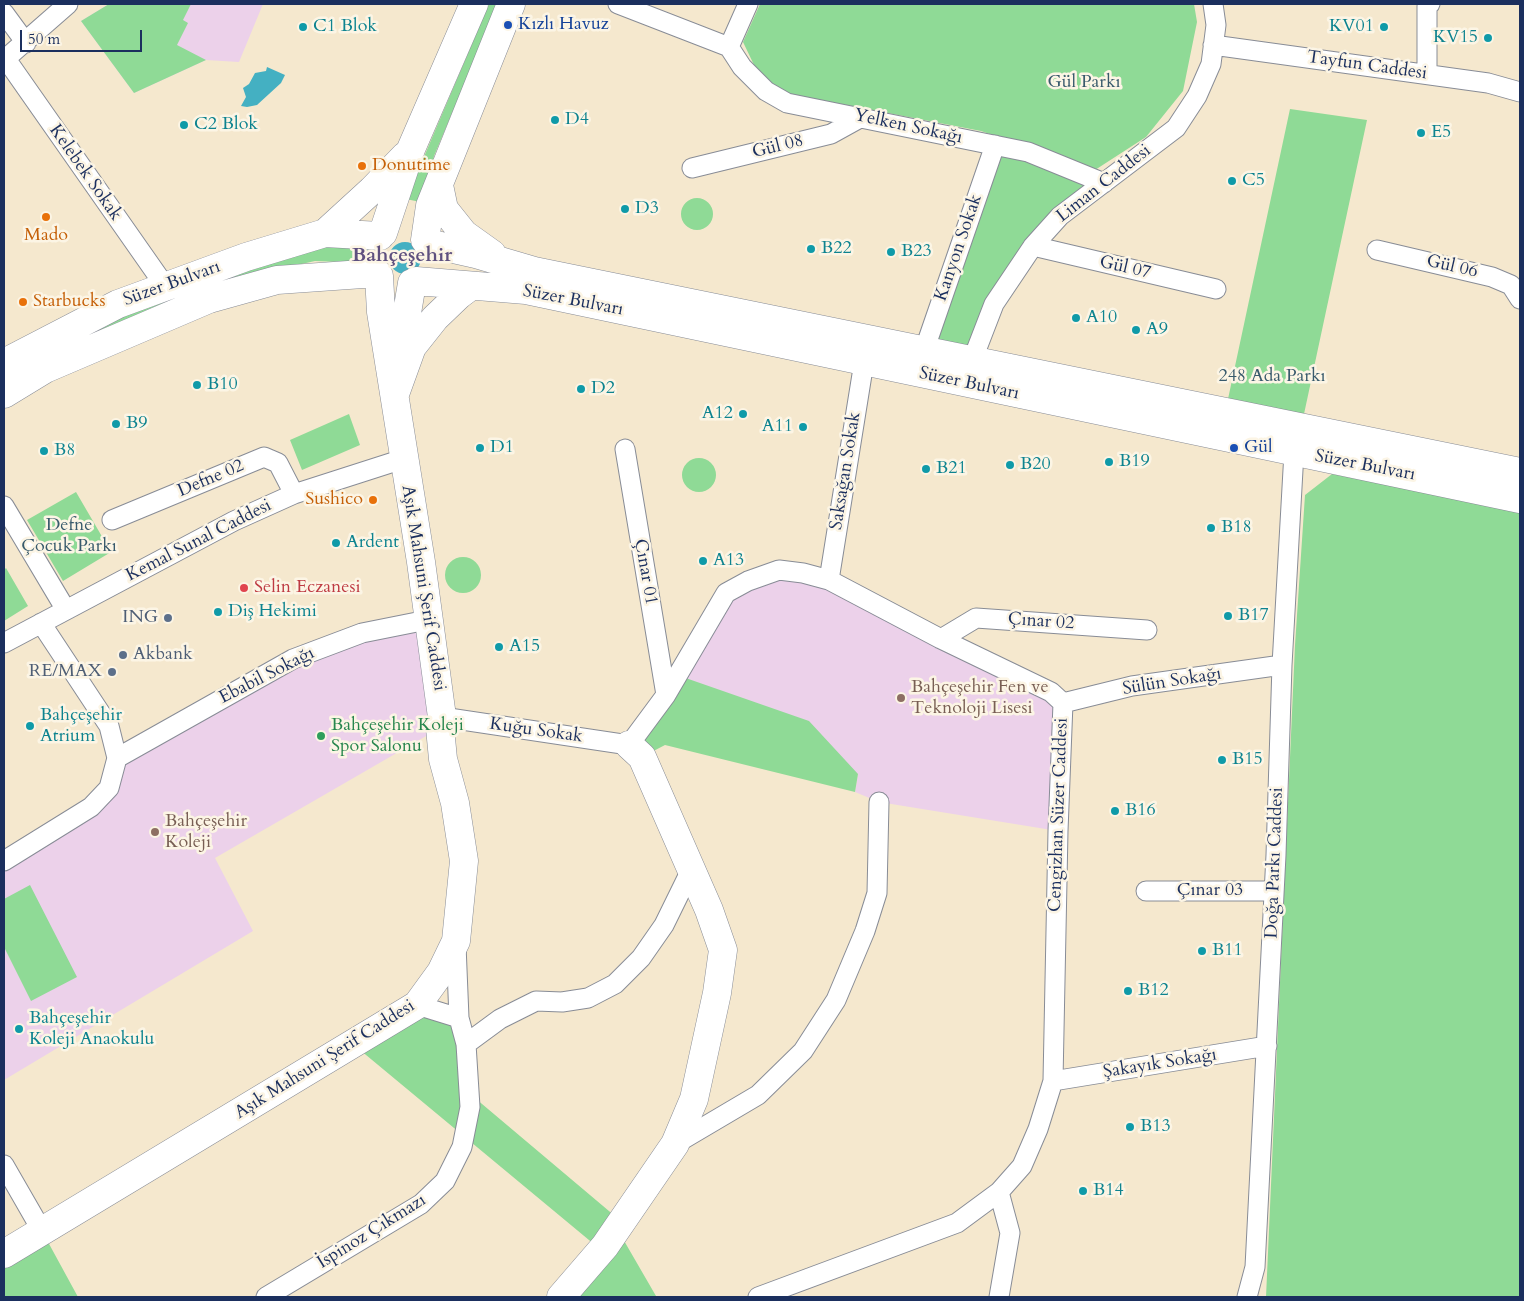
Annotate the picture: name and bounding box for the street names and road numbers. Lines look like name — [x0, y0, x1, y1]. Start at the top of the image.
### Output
street label: Tayfun Caddesi — [1306, 47, 1428, 85]
street label: Yelken Sokağı — [852, 105, 964, 149]
street label: Kelebek Sokak — [44, 121, 126, 225]
street label: Gül 08 — [750, 130, 806, 164]
street label: Liman Caddesi — [1052, 140, 1156, 228]
street label: Kanyon Sokak — [931, 192, 987, 304]
street label: Gül 06 — [1424, 251, 1480, 283]
street label: Gül 07 — [1097, 252, 1153, 284]
street label: Süzer Bulvarı — [121, 256, 223, 312]
street label: Süzer Bulvarı — [521, 281, 625, 321]
street label: Süzer Bulvarı — [917, 363, 1021, 405]
street label: Saksağan Sokak — [826, 411, 866, 531]
street label: Süzer Bulvarı — [1313, 446, 1417, 486]
street label: Defne 02 — [175, 455, 247, 503]
street label: Aşık Mahsuni Şerif Caddesi — [396, 484, 450, 692]
street label: Kemal Sunal Caddesi — [123, 495, 275, 587]
street label: Çınar 01 — [629, 537, 661, 607]
street label: Çınar 02 — [1007, 609, 1075, 635]
street label: Ebabil Sokağı — [216, 643, 318, 709]
street label: Sülün Sokağı — [1121, 664, 1223, 700]
street label: Kuğu Sokak — [488, 714, 584, 748]
street label: Cengizhan Süzer Caddesi — [1045, 717, 1073, 913]
street label: Doğa Parkı Caddesi — [1262, 787, 1288, 939]
street label: Çınar 03 — [1177, 880, 1243, 902]
street label: Aşık Mahsuni Şerif Caddesi — [231, 996, 419, 1124]
street label: Şakayık Sokağı — [1102, 1044, 1218, 1084]
street label: İspinoz Çıkmazı — [314, 1190, 430, 1274]

